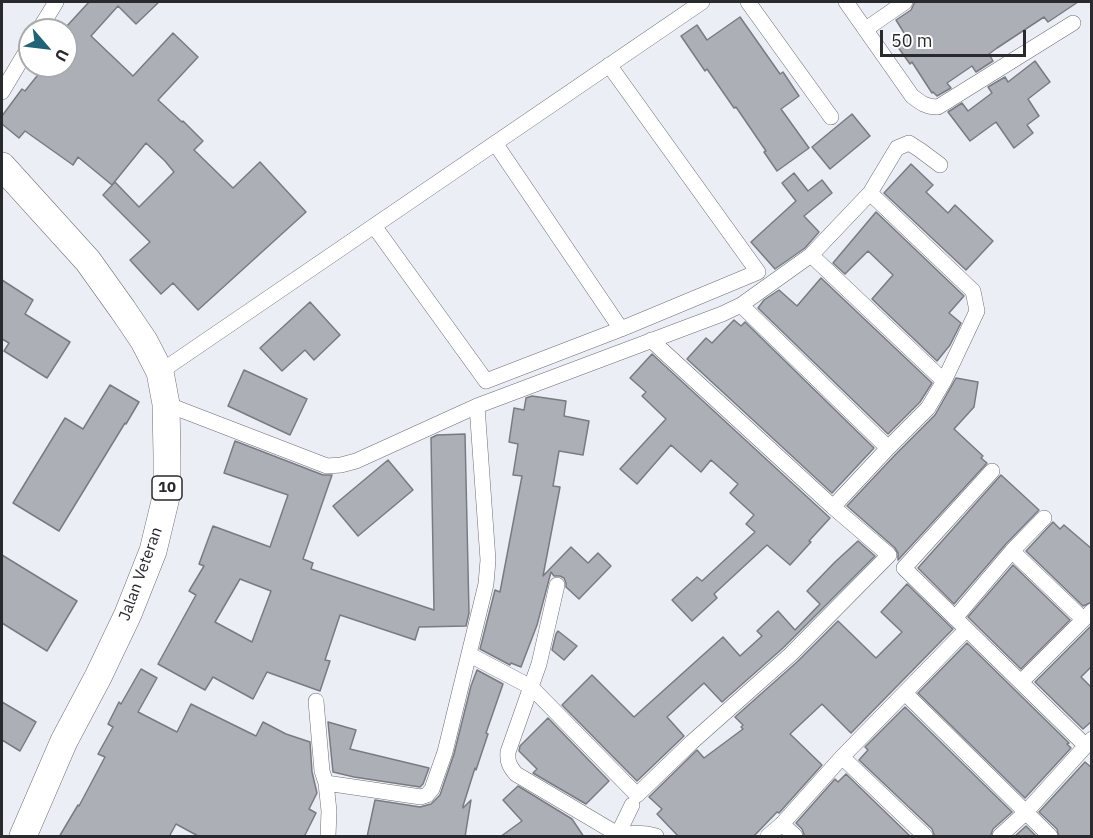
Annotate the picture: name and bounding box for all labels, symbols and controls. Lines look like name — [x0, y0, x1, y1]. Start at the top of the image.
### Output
north arrow — [18, 18, 78, 78]
scale bar — [883, 18, 1028, 56]
text: 50 m — [891, 29, 933, 52]
text: U — [51, 46, 74, 65]
road number: 10 — [152, 476, 182, 500]
street label: Jalan Veteran — [115, 525, 167, 623]

